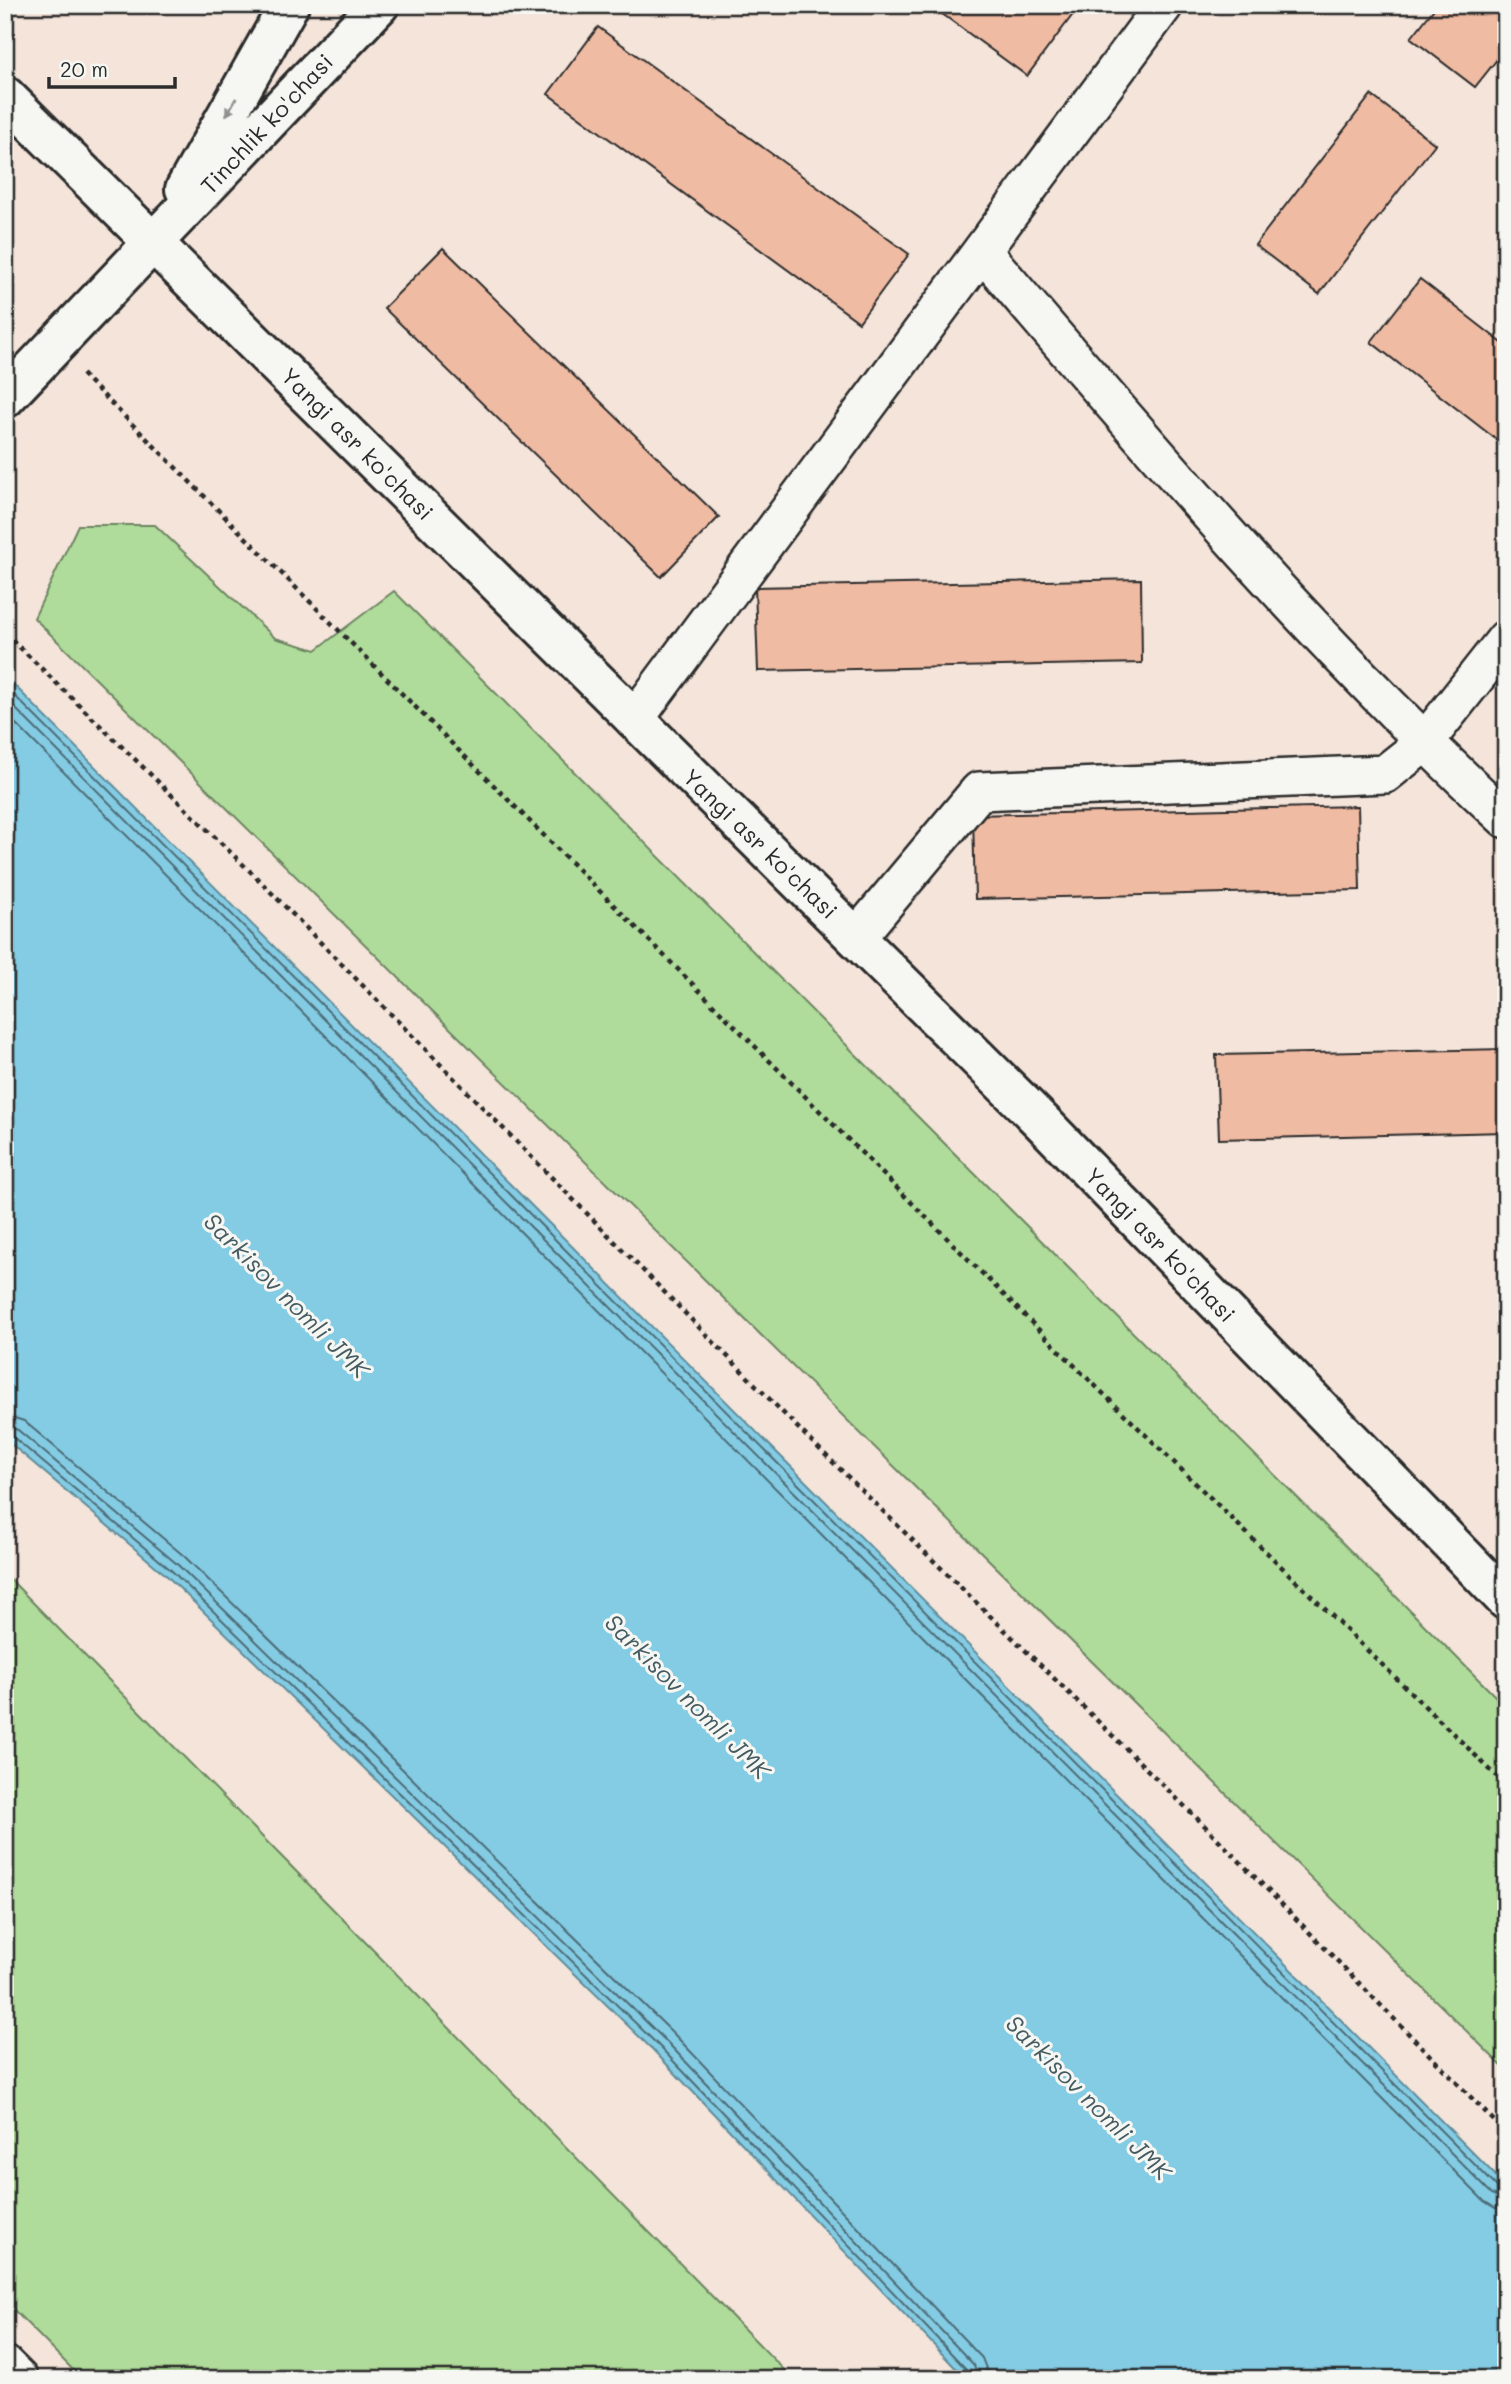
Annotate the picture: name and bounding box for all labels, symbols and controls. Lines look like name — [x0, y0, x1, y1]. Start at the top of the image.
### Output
scale bar — [49, 46, 175, 90]
street label: Tinchlik ko'chasi — [193, 47, 339, 200]
text: 20 m — [60, 55, 108, 82]
one-way arrow — [225, 98, 237, 117]
street label: Yangi asr ko'chasi — [275, 360, 441, 526]
street label: Yangi asr ko'chasi — [677, 762, 845, 925]
street label: Yangi asr ko'chasi — [1079, 1160, 1242, 1328]
water label: Sarkisov nomli JMK — [198, 1206, 377, 1385]
water label: Sarkisov nomli JMK — [599, 1607, 778, 1786]
water label: Sarkisov nomli JMK — [1000, 2008, 1179, 2187]

